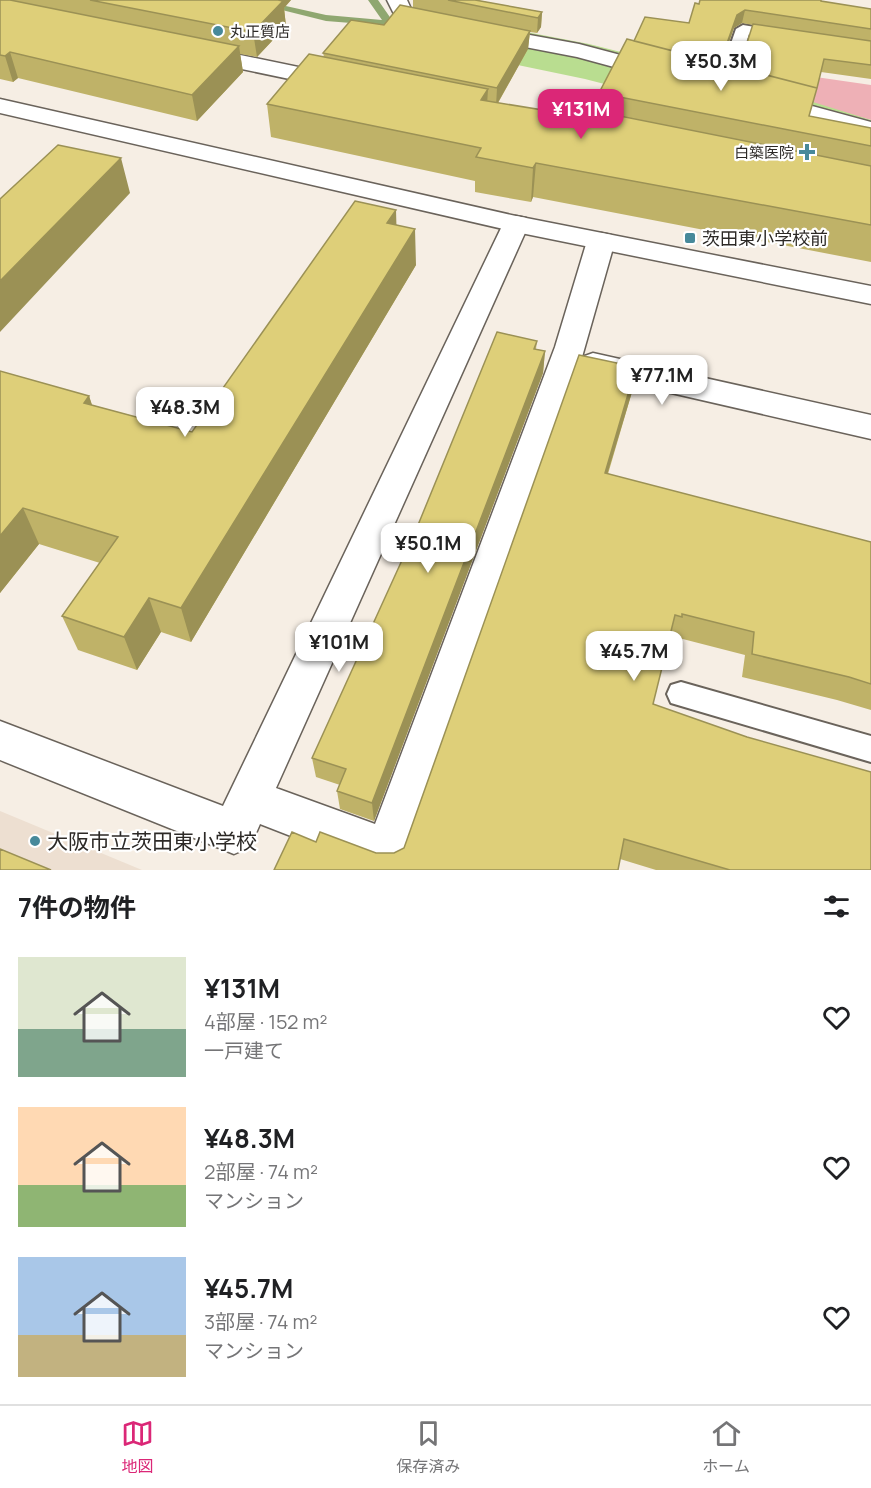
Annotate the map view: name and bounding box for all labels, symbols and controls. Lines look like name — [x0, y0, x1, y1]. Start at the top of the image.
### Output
place label: 丸正質店 — [230, 21, 290, 42]
marker: 丸正質店 — [211, 24, 225, 38]
pin: ¥50.3M — [672, 41, 770, 92]
text: ¥50.3M — [685, 47, 757, 74]
pin: ¥131M — [539, 89, 623, 140]
text: ¥131M — [552, 95, 610, 122]
place label: 白築医院 — [734, 142, 794, 163]
marker: 白築医院 — [798, 143, 816, 161]
place label: 茨田東小学校前 — [702, 226, 828, 250]
marker: 茨田東小学校前 — [683, 231, 697, 245]
pin: ¥77.1M — [613, 355, 711, 406]
text: ¥77.1M — [631, 361, 693, 388]
pin: ¥48.3M — [136, 387, 234, 438]
text: ¥48.3M — [150, 393, 220, 420]
pin: ¥50.1M — [379, 523, 477, 574]
text: ¥50.1M — [395, 529, 461, 556]
pin: ¥101M — [297, 622, 381, 673]
text: ¥101M — [309, 628, 369, 655]
pin: ¥45.7M — [585, 631, 683, 682]
text: ¥45.7M — [600, 637, 668, 664]
place label: 大阪市立茨田東小学校 — [47, 827, 257, 855]
marker: 大阪市立茨田東小学校 — [28, 834, 42, 848]
text: 7件の物件 — [18, 889, 136, 925]
icon: filters — [820, 890, 853, 923]
text: ¥131M — [204, 970, 280, 1006]
icon: home — [66, 981, 138, 1053]
icon: heart — [820, 1001, 853, 1034]
text: 4部屋 · 152 m² — [204, 1008, 327, 1035]
text: 一戸建て — [204, 1037, 284, 1064]
text: ¥48.3M — [204, 1120, 295, 1156]
icon: home — [66, 1131, 138, 1203]
icon: heart — [820, 1151, 853, 1184]
text: 2部屋 · 74 m² — [204, 1158, 318, 1185]
text: マンション — [204, 1187, 304, 1214]
text: ¥45.7M — [204, 1270, 293, 1306]
icon: home — [66, 1281, 138, 1353]
icon: heart — [820, 1301, 853, 1334]
text: 3部屋 · 74 m² — [204, 1308, 318, 1335]
text: マンション — [204, 1337, 304, 1364]
tab: 地図 — [121, 1417, 154, 1477]
tab: 保存済み — [396, 1417, 460, 1477]
tab: ホーム — [702, 1417, 750, 1477]

